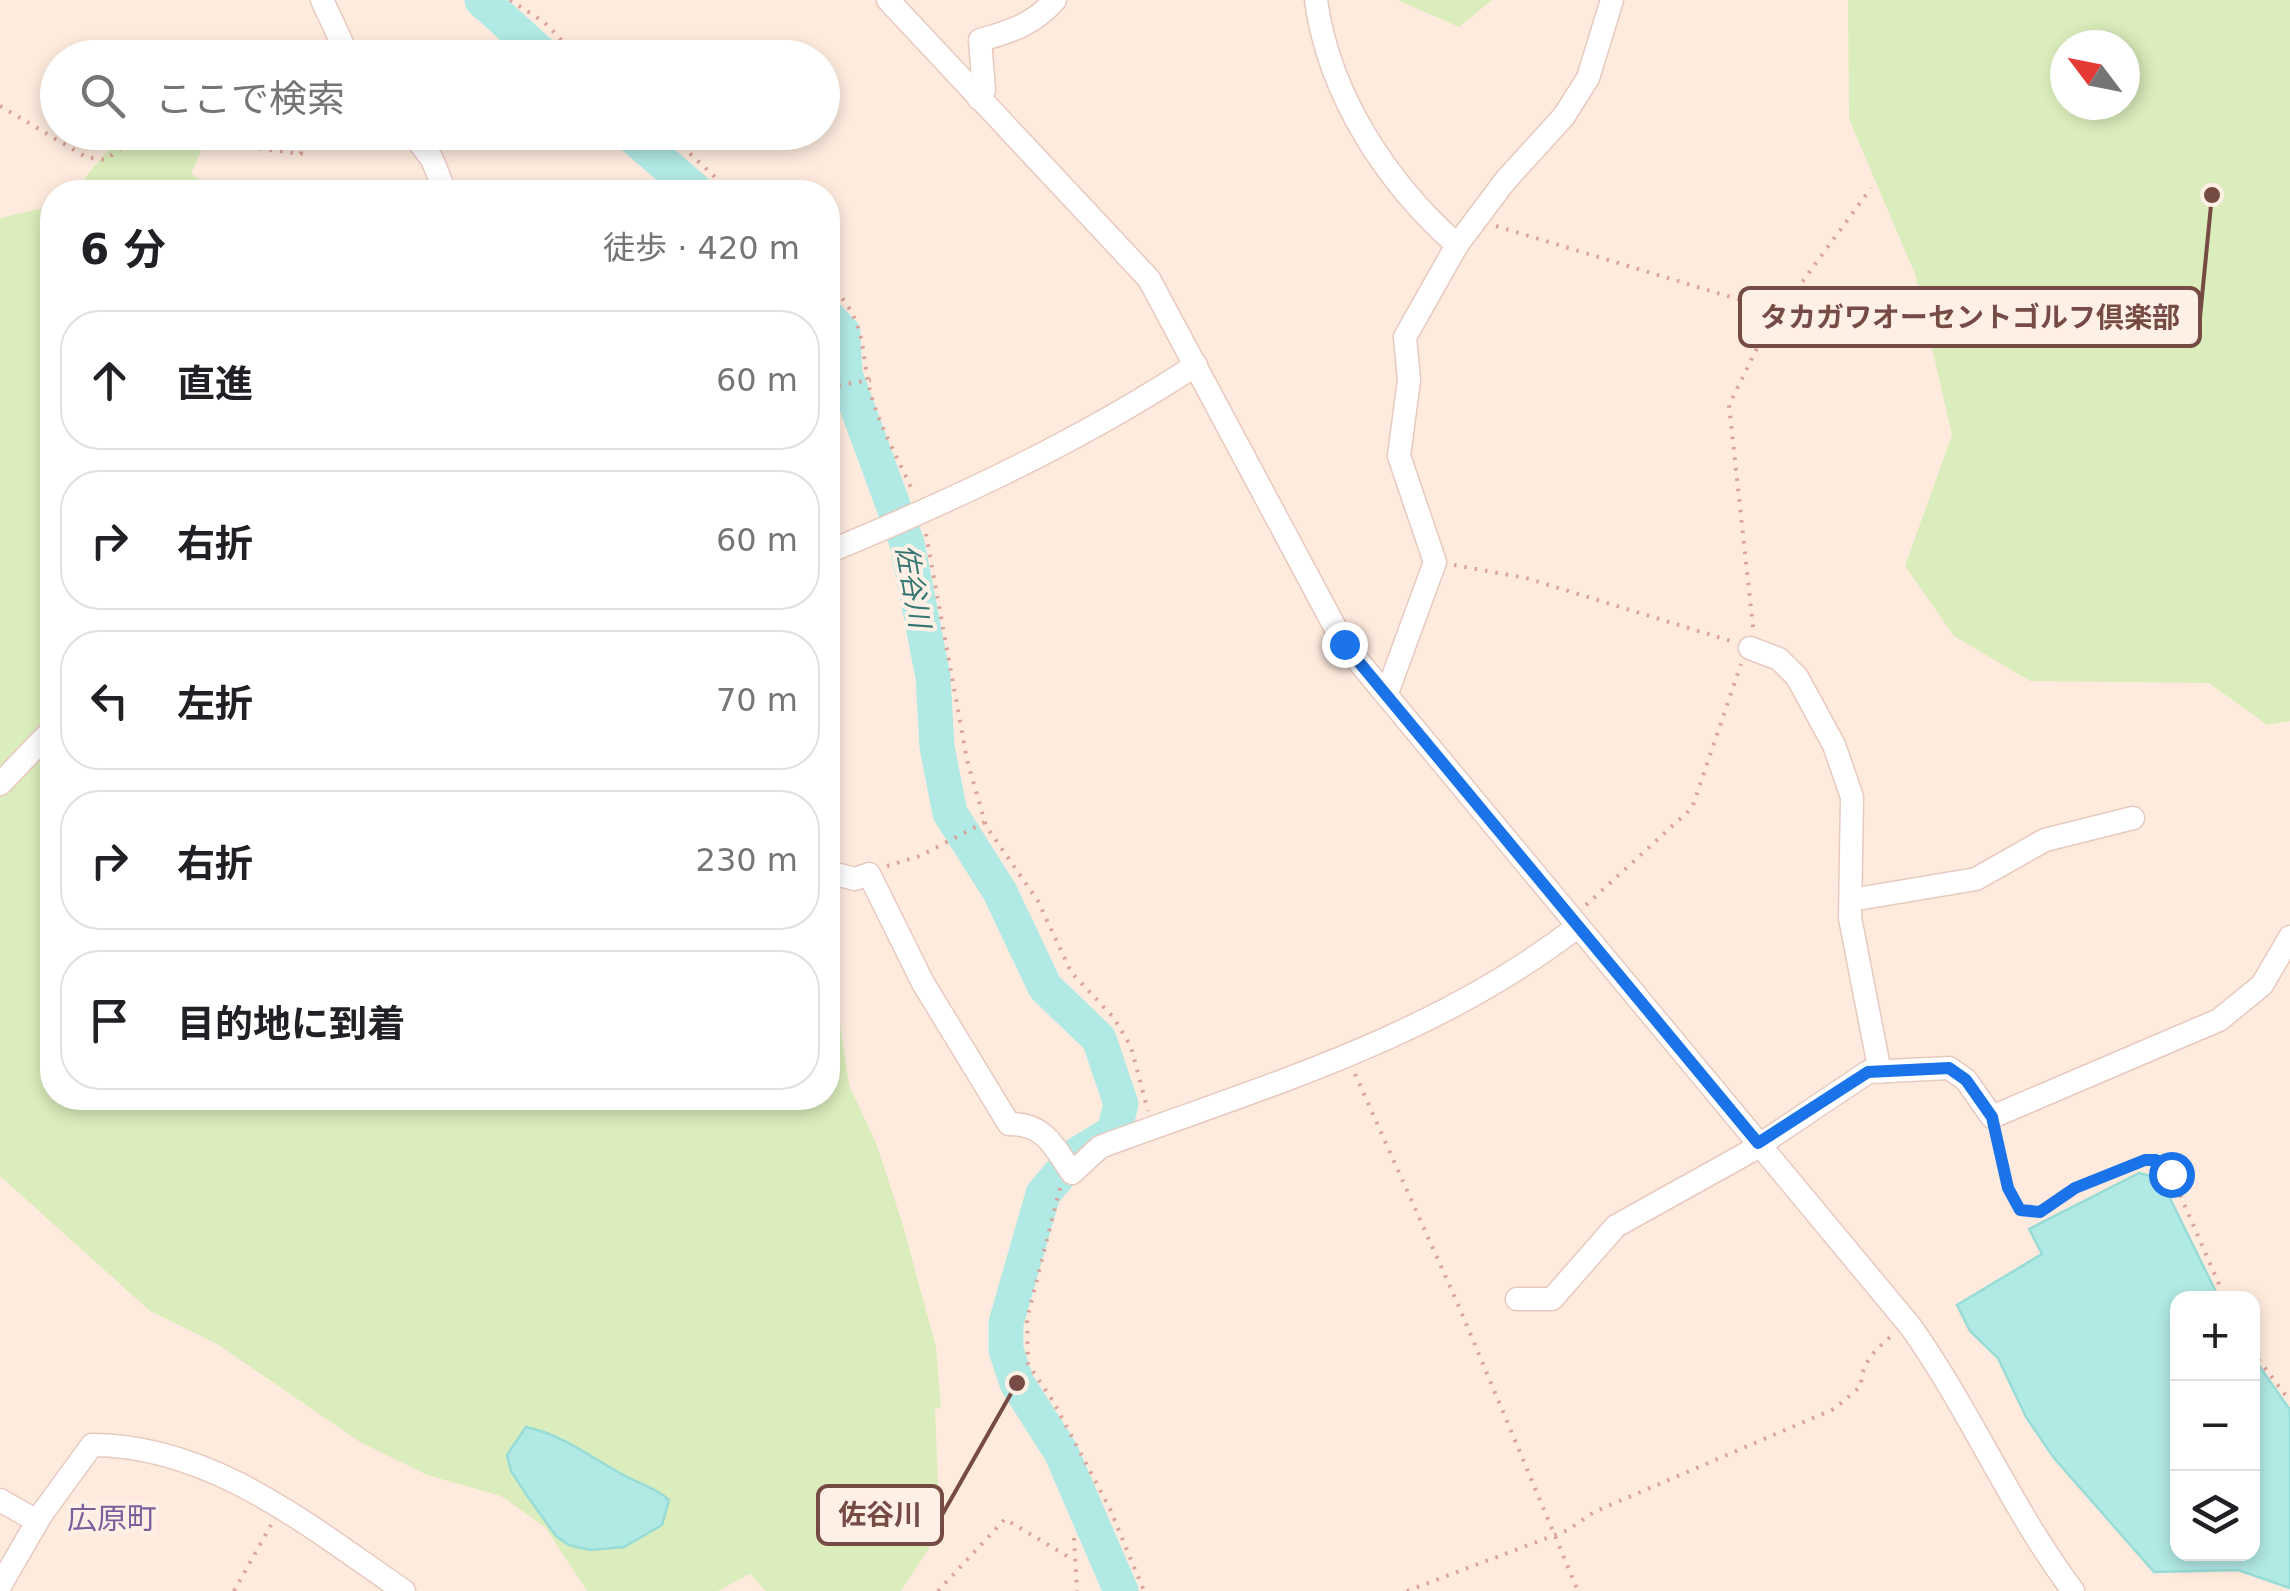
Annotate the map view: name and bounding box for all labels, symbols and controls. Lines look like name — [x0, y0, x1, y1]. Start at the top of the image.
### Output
north arrow — [2050, 30, 2140, 120]
search box — [40, 40, 840, 150]
icon: search — [75, 68, 130, 123]
text: ここで検索 — [155, 77, 345, 121]
text: 6 分 — [80, 225, 166, 274]
text: 徒歩 · 420 m — [603, 229, 800, 267]
callout: タカガワオーセントゴルフ倶楽部 — [1740, 288, 2200, 346]
text: タカガワオーセントゴルフ倶楽部 — [1760, 301, 2180, 334]
icon: ahead — [82, 353, 137, 408]
text: 60 m — [716, 361, 798, 399]
text: 直進 — [177, 362, 253, 406]
icon: right — [82, 513, 137, 568]
text: 60 m — [716, 521, 798, 559]
text: 右折 — [177, 522, 253, 566]
water label: 佐谷川 — [889, 542, 937, 633]
route end — [1322, 622, 1368, 668]
icon: left — [82, 673, 137, 728]
text: 70 m — [716, 681, 798, 719]
text: 左折 — [177, 682, 253, 726]
icon: right — [82, 833, 137, 888]
text: 230 m — [696, 841, 798, 879]
text: 右折 — [177, 842, 253, 886]
icon: arrive — [82, 993, 137, 1048]
text: 目的地に到着 — [177, 1002, 405, 1046]
route start — [2149, 1152, 2195, 1198]
map controls — [2170, 1291, 2260, 1561]
button: + — [2170, 1291, 2260, 1381]
button: − — [2170, 1381, 2260, 1471]
button: layers — [2170, 1471, 2260, 1561]
callout: 佐谷川 — [818, 1486, 942, 1544]
text: 佐谷川 — [838, 1498, 922, 1531]
district label: 広原町 — [67, 1501, 157, 1536]

